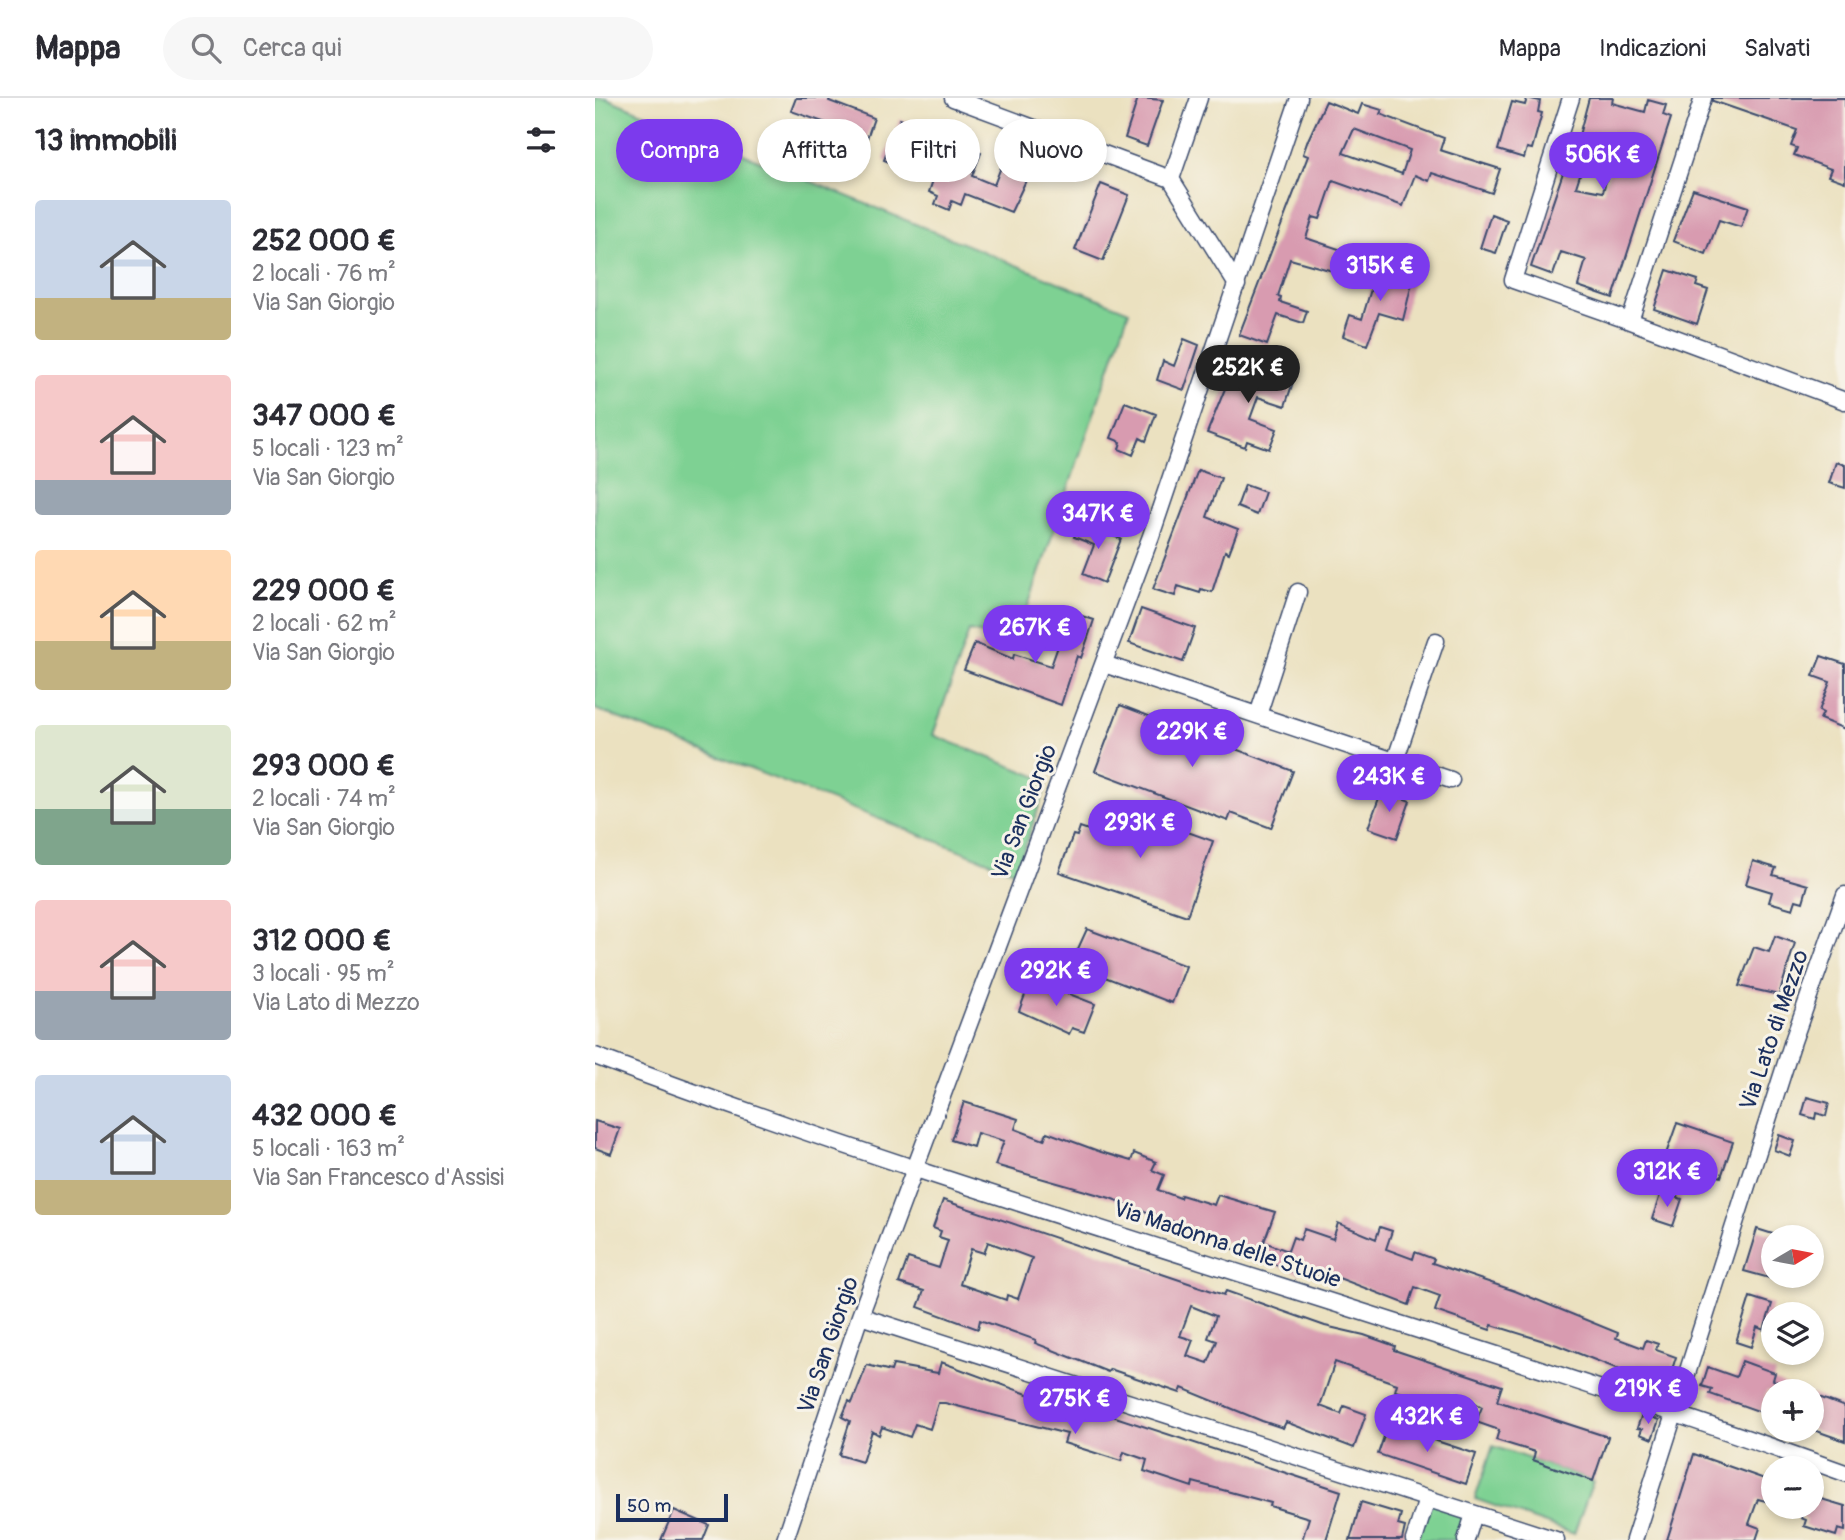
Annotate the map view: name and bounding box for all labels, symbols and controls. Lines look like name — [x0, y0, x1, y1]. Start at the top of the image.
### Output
search box — [163, 17, 653, 80]
text: Mappa — [35, 28, 121, 69]
icon: search — [187, 29, 225, 67]
text: Cerca qui — [243, 32, 342, 64]
text: Mappa — [1499, 34, 1561, 63]
text: Indicazioni — [1599, 34, 1706, 63]
text: Salvati — [1744, 34, 1810, 63]
chip: Compra — [616, 119, 743, 182]
chip: Affitta — [757, 119, 871, 182]
chip: Filtri — [885, 119, 980, 182]
chip: Nuovo — [994, 119, 1107, 182]
icon: filters — [522, 121, 560, 159]
text: 13 immobili — [35, 122, 177, 159]
pin: 506K € — [1546, 132, 1660, 192]
text: 506K € — [1565, 140, 1641, 169]
text: 252 000 € — [252, 222, 396, 259]
icon: home — [91, 228, 175, 312]
pin: 315K € — [1323, 244, 1437, 303]
text: 315K € — [1346, 251, 1414, 280]
text: 2 locali · 76 m² — [252, 259, 396, 288]
text: Via San Giorgio — [252, 288, 395, 317]
pin: 252K € — [1191, 345, 1305, 405]
text: 252K € — [1212, 353, 1284, 382]
text: 347 000 € — [252, 397, 396, 434]
icon: home — [91, 403, 175, 487]
text: 5 locali · 123 m² — [252, 434, 404, 463]
text: Via San Giorgio — [252, 463, 395, 492]
pin: 347K € — [1041, 491, 1155, 551]
text: 347K € — [1062, 499, 1134, 528]
text: 229 000 € — [252, 572, 395, 609]
icon: home — [91, 578, 175, 662]
pin: 267K € — [978, 606, 1092, 665]
text: 2 locali · 62 m² — [252, 609, 397, 638]
text: 267K € — [999, 613, 1071, 642]
text: Via San Giorgio — [252, 638, 395, 667]
pin: 229K € — [1135, 710, 1249, 769]
text: 229K € — [1156, 717, 1228, 746]
street label: Via San Giorgio — [985, 740, 1063, 884]
text: 293 000 € — [252, 747, 395, 784]
icon: home — [91, 753, 175, 837]
pin: 243K € — [1332, 754, 1446, 814]
text: 243K € — [1352, 762, 1426, 791]
text: 2 locali · 74 m² — [252, 784, 396, 813]
pin: 293K € — [1083, 800, 1197, 860]
text: 293K € — [1104, 808, 1176, 837]
text: Via San Giorgio — [252, 813, 395, 842]
text: 312 000 € — [252, 922, 392, 959]
icon: home — [91, 928, 175, 1012]
street label: Via Lato di Mezzo — [1733, 946, 1815, 1114]
pin: 292K € — [999, 948, 1113, 1008]
text: 292K € — [1020, 956, 1092, 985]
text: 3 locali · 95 m² — [252, 959, 395, 988]
text: Via Lato di Mezzo — [252, 988, 420, 1017]
text: 432 000 € — [252, 1097, 397, 1134]
icon: home — [91, 1103, 175, 1187]
text: 5 locali · 163 m² — [252, 1134, 405, 1163]
pin: 312K € — [1610, 1150, 1724, 1209]
text: 312K € — [1633, 1157, 1701, 1186]
text: Via San Francesco d'Assisi — [252, 1163, 504, 1192]
street label: Via Madonna delle Stuoie — [1110, 1193, 1345, 1295]
north arrow — [1761, 1225, 1823, 1288]
map controls — [1761, 1225, 1824, 1519]
street label: Via San Giorgio — [791, 1273, 865, 1417]
button: layers — [1761, 1302, 1824, 1365]
pin: 219K € — [1591, 1366, 1705, 1426]
text: 219K € — [1614, 1374, 1682, 1403]
pin: 275K € — [1018, 1376, 1132, 1436]
button: + — [1761, 1379, 1824, 1442]
text: 275K € — [1039, 1384, 1111, 1413]
pin: 432K € — [1370, 1394, 1484, 1454]
text: 432K € — [1390, 1402, 1464, 1431]
button: − — [1761, 1456, 1824, 1519]
scale bar — [616, 1491, 728, 1523]
text: 50 m — [627, 1494, 671, 1518]

